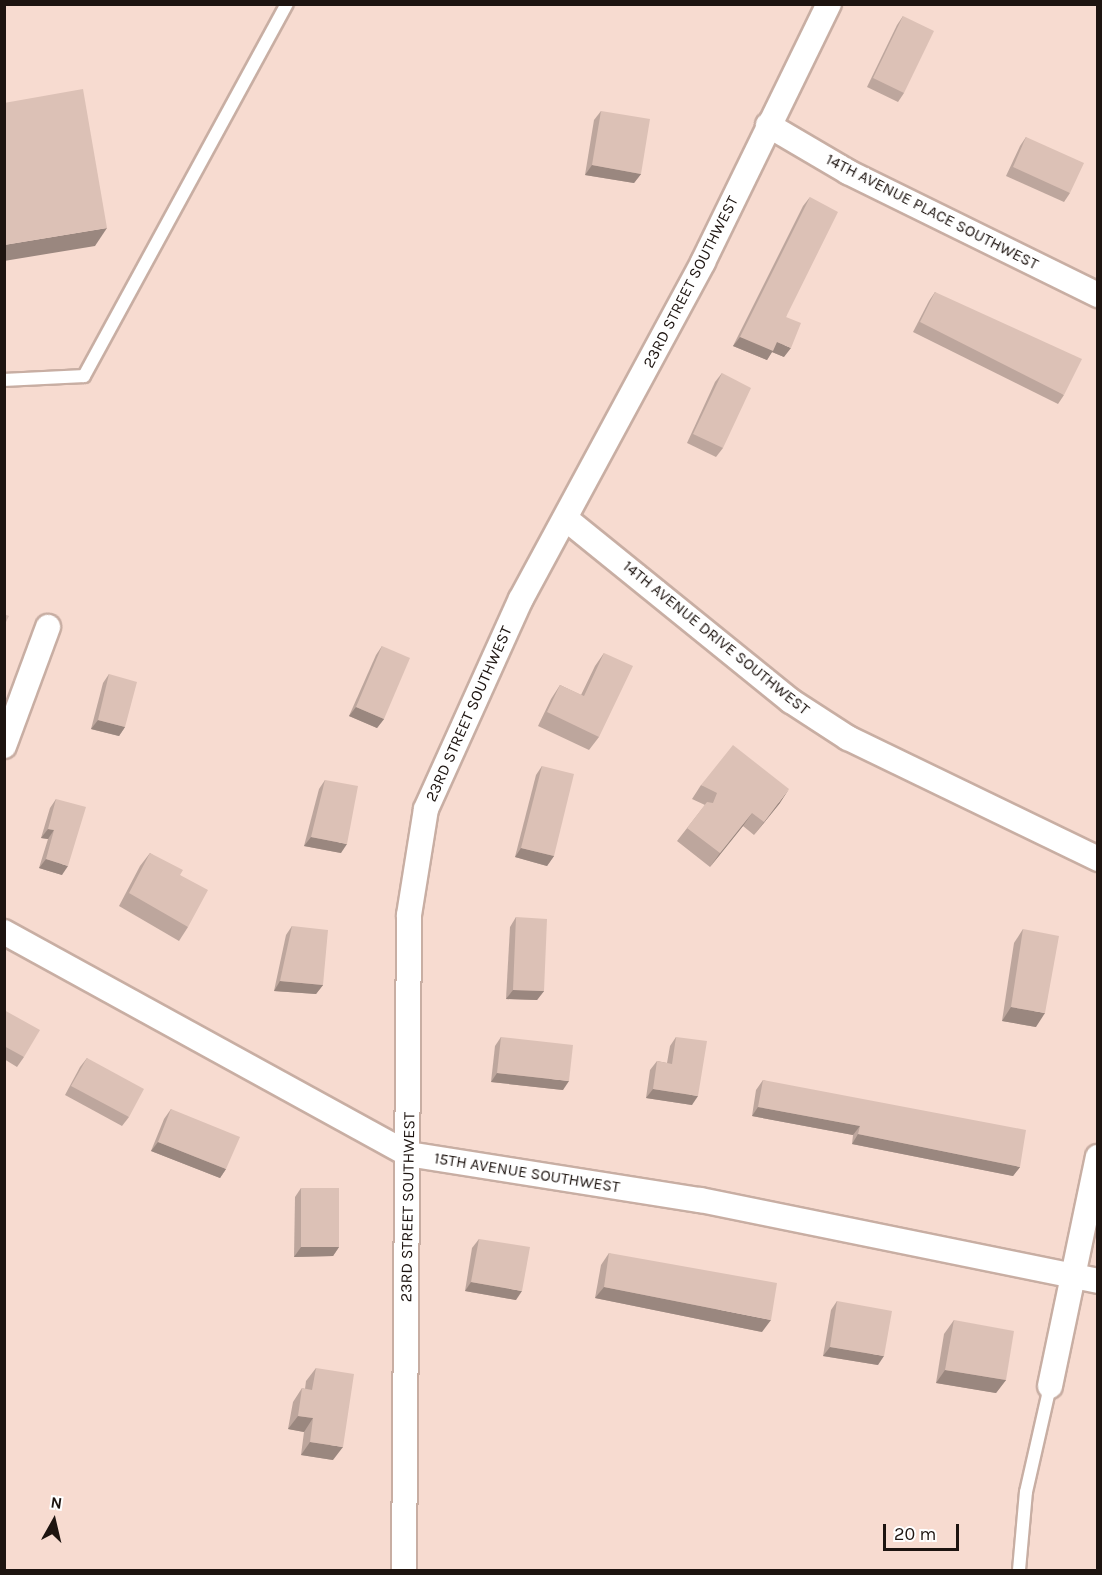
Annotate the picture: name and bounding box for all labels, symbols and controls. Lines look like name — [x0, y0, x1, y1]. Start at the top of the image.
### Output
street label: 14TH AVENUE PLACE SOUTHWEST — [823, 150, 1041, 274]
street label: 23RD STREET SOUTHWEST — [639, 193, 743, 371]
street label: 14TH AVENUE DRIVE SOUTHWEST — [619, 557, 813, 719]
street label: 23RD STREET SOUTHWEST — [422, 623, 516, 805]
street label: 23RD STREET SOUTHWEST — [397, 1112, 419, 1302]
street label: 15TH AVENUE SOUTHWEST — [433, 1149, 621, 1197]
north arrow — [24, 1491, 84, 1551]
text: N — [50, 1492, 64, 1513]
scale bar — [886, 1512, 962, 1550]
text: 20 m — [894, 1523, 936, 1545]

